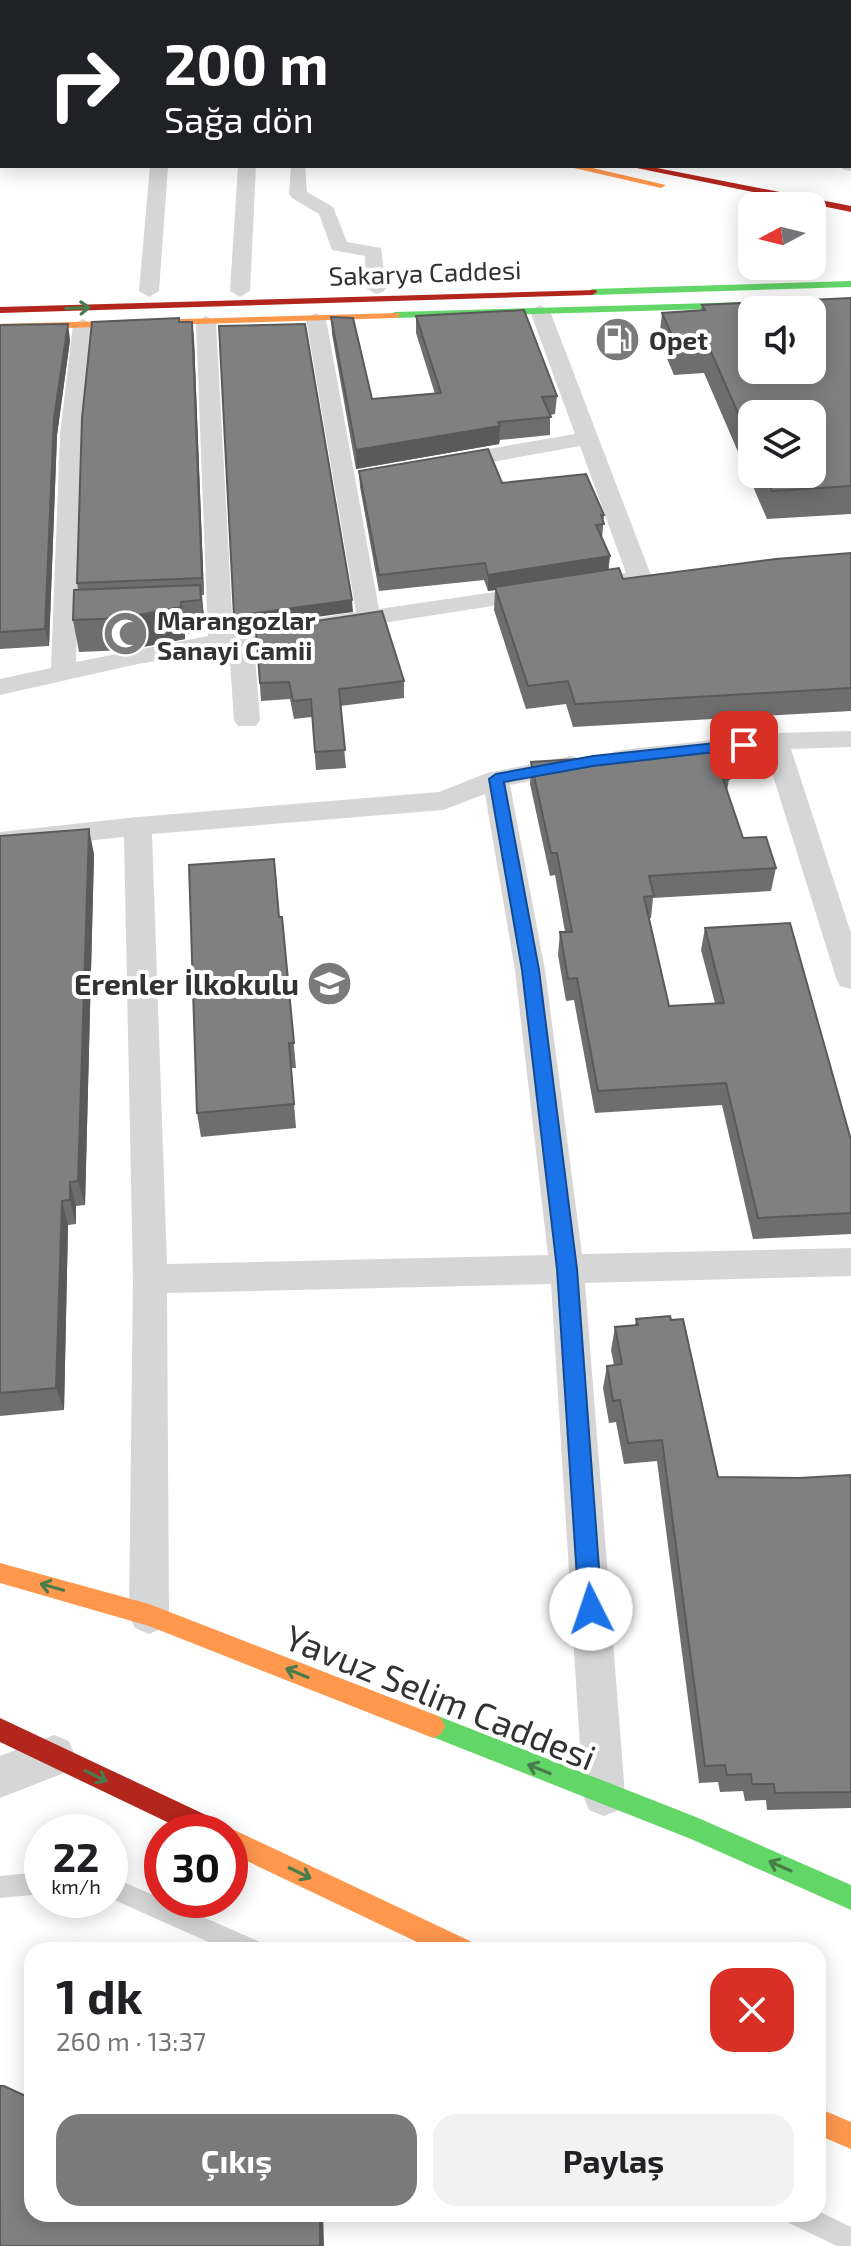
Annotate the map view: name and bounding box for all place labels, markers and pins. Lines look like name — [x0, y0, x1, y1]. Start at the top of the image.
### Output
fuel station icon: Opet — [594, 315, 642, 363]
place label: Opet — [649, 324, 708, 355]
place label: Marangozlar Sanayi Camii — [157, 604, 316, 666]
mosque icon: Marangozlar Sanayi Camii — [102, 610, 150, 658]
pin — [710, 711, 778, 779]
school or university icon: Erenler İlkokulu — [306, 959, 354, 1007]
place label: Erenler İlkokulu — [74, 965, 299, 1001]

